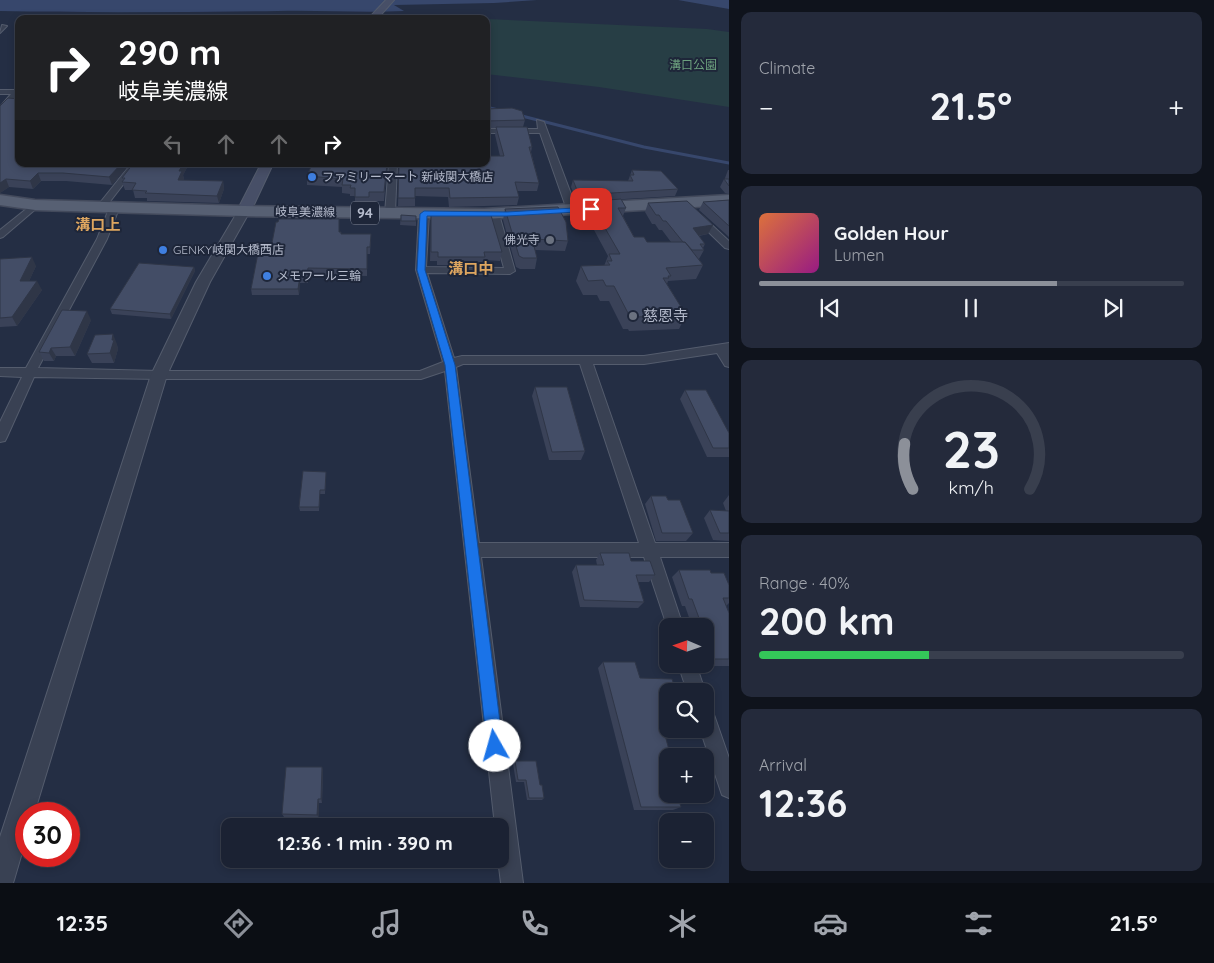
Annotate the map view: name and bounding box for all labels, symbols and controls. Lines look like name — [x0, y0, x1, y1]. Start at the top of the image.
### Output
text: 290 m — [118, 30, 221, 74]
icon: right — [35, 35, 100, 100]
park label: 溝口公園 — [669, 57, 717, 72]
text: Climate — [759, 58, 815, 78]
text: 岐阜美濃線 — [118, 77, 228, 105]
text: 21.5° — [930, 82, 1012, 130]
text: − — [759, 90, 774, 125]
text: + — [1168, 90, 1184, 125]
icon: left — [159, 130, 187, 158]
icon: ahead — [212, 130, 240, 158]
icon: ahead — [265, 130, 293, 158]
icon: right — [318, 130, 346, 158]
place label: ファミリーマート 新岐関大橋店 — [322, 169, 493, 184]
marker: ファミリーマート 新岐関大橋店 — [306, 171, 318, 183]
pin — [570, 188, 612, 230]
icon: arrive — [577, 195, 605, 223]
road number: 94 — [351, 202, 379, 224]
street label: 岐阜美濃線 — [275, 203, 335, 220]
district label: 溝口上 — [75, 215, 121, 234]
text: Golden Hour — [834, 221, 949, 245]
place label: 佛光寺 — [504, 232, 540, 247]
marker: 佛光寺 — [544, 234, 556, 246]
place label: GENKY岐関大橋西店 — [173, 242, 284, 257]
marker: GENKY岐関大橋西店 — [157, 244, 169, 256]
text: Lumen — [834, 245, 885, 265]
district label: 溝口中 — [448, 259, 494, 278]
place label: メモワール三輪 — [277, 268, 361, 283]
marker: メモワール三輪 — [261, 270, 273, 282]
icon: previous — [816, 294, 844, 322]
icon: pause — [957, 294, 985, 322]
icon: next — [1099, 294, 1127, 322]
place label: 慈恩寺 — [643, 306, 688, 325]
marker: 慈恩寺 — [627, 310, 639, 322]
text: 23 — [943, 416, 1000, 481]
text: km/h — [949, 476, 994, 498]
text: Range · 40% — [759, 573, 850, 593]
text: 200 km — [759, 597, 895, 645]
north arrow — [659, 618, 714, 672]
map controls — [659, 618, 714, 868]
button: search — [659, 683, 714, 738]
position arrow — [468, 719, 520, 771]
button: + — [659, 748, 714, 803]
text: Arrival — [759, 755, 807, 775]
text: 12:36 — [759, 779, 847, 827]
speed limit sign: 30 — [15, 802, 80, 867]
button: − — [659, 813, 714, 868]
text: 12:36 · 1 min · 390 m — [277, 831, 453, 855]
icon: directions — [221, 906, 256, 941]
icon: music — [369, 906, 404, 941]
icon: phone — [517, 906, 552, 941]
icon: climate — [665, 906, 700, 941]
icon: car — [813, 906, 848, 941]
icon: filters — [961, 906, 996, 941]
text: 12:35 — [57, 909, 108, 937]
text: 21.5° — [1110, 909, 1157, 937]

